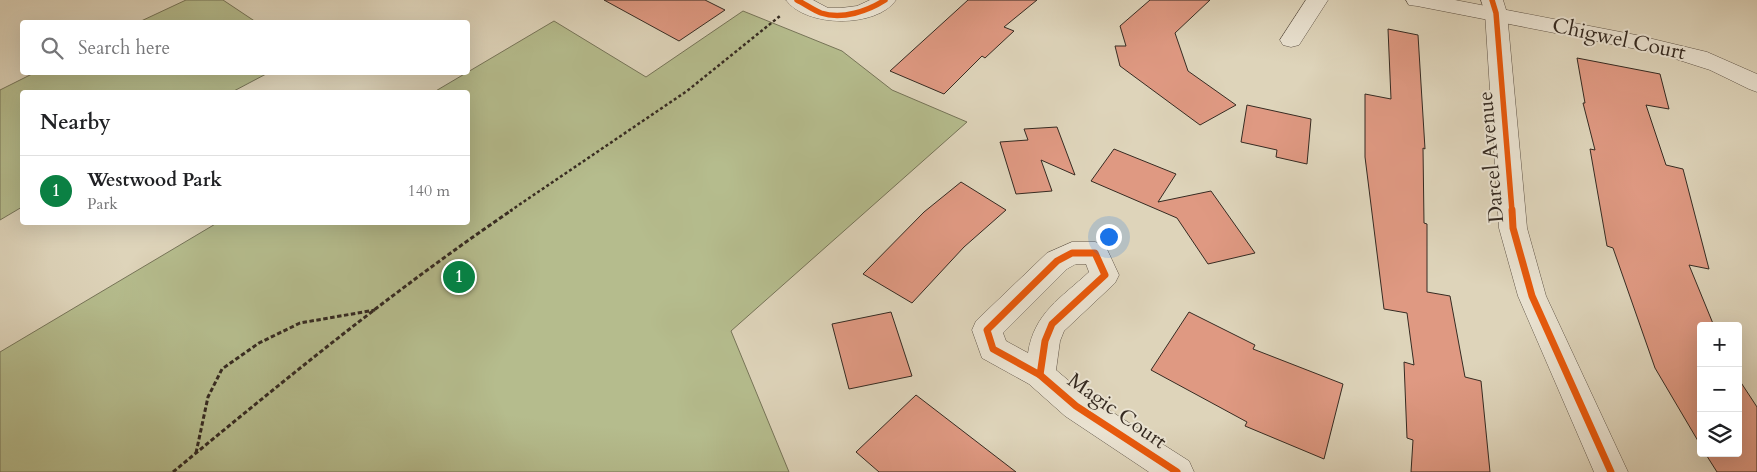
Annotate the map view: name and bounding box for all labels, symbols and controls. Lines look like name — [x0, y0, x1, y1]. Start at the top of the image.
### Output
street label: Chigwel Court — [1550, 11, 1689, 67]
search box — [20, 20, 470, 75]
icon: search — [38, 34, 66, 62]
text: Search here — [78, 35, 170, 61]
street label: Darcel Avenue — [1471, 90, 1511, 224]
text: Nearby — [40, 108, 111, 137]
text: Westwood Park — [87, 167, 222, 193]
text: 1 — [52, 180, 60, 202]
text: 140 m — [408, 180, 450, 202]
text: Park — [87, 193, 118, 215]
your location — [1096, 224, 1122, 250]
pin: 1 — [443, 258, 475, 296]
map controls — [1697, 322, 1742, 457]
button: + — [1697, 322, 1742, 367]
street label: Magic Court — [1062, 366, 1173, 456]
button: − — [1697, 367, 1742, 412]
button: layers — [1697, 412, 1742, 457]

